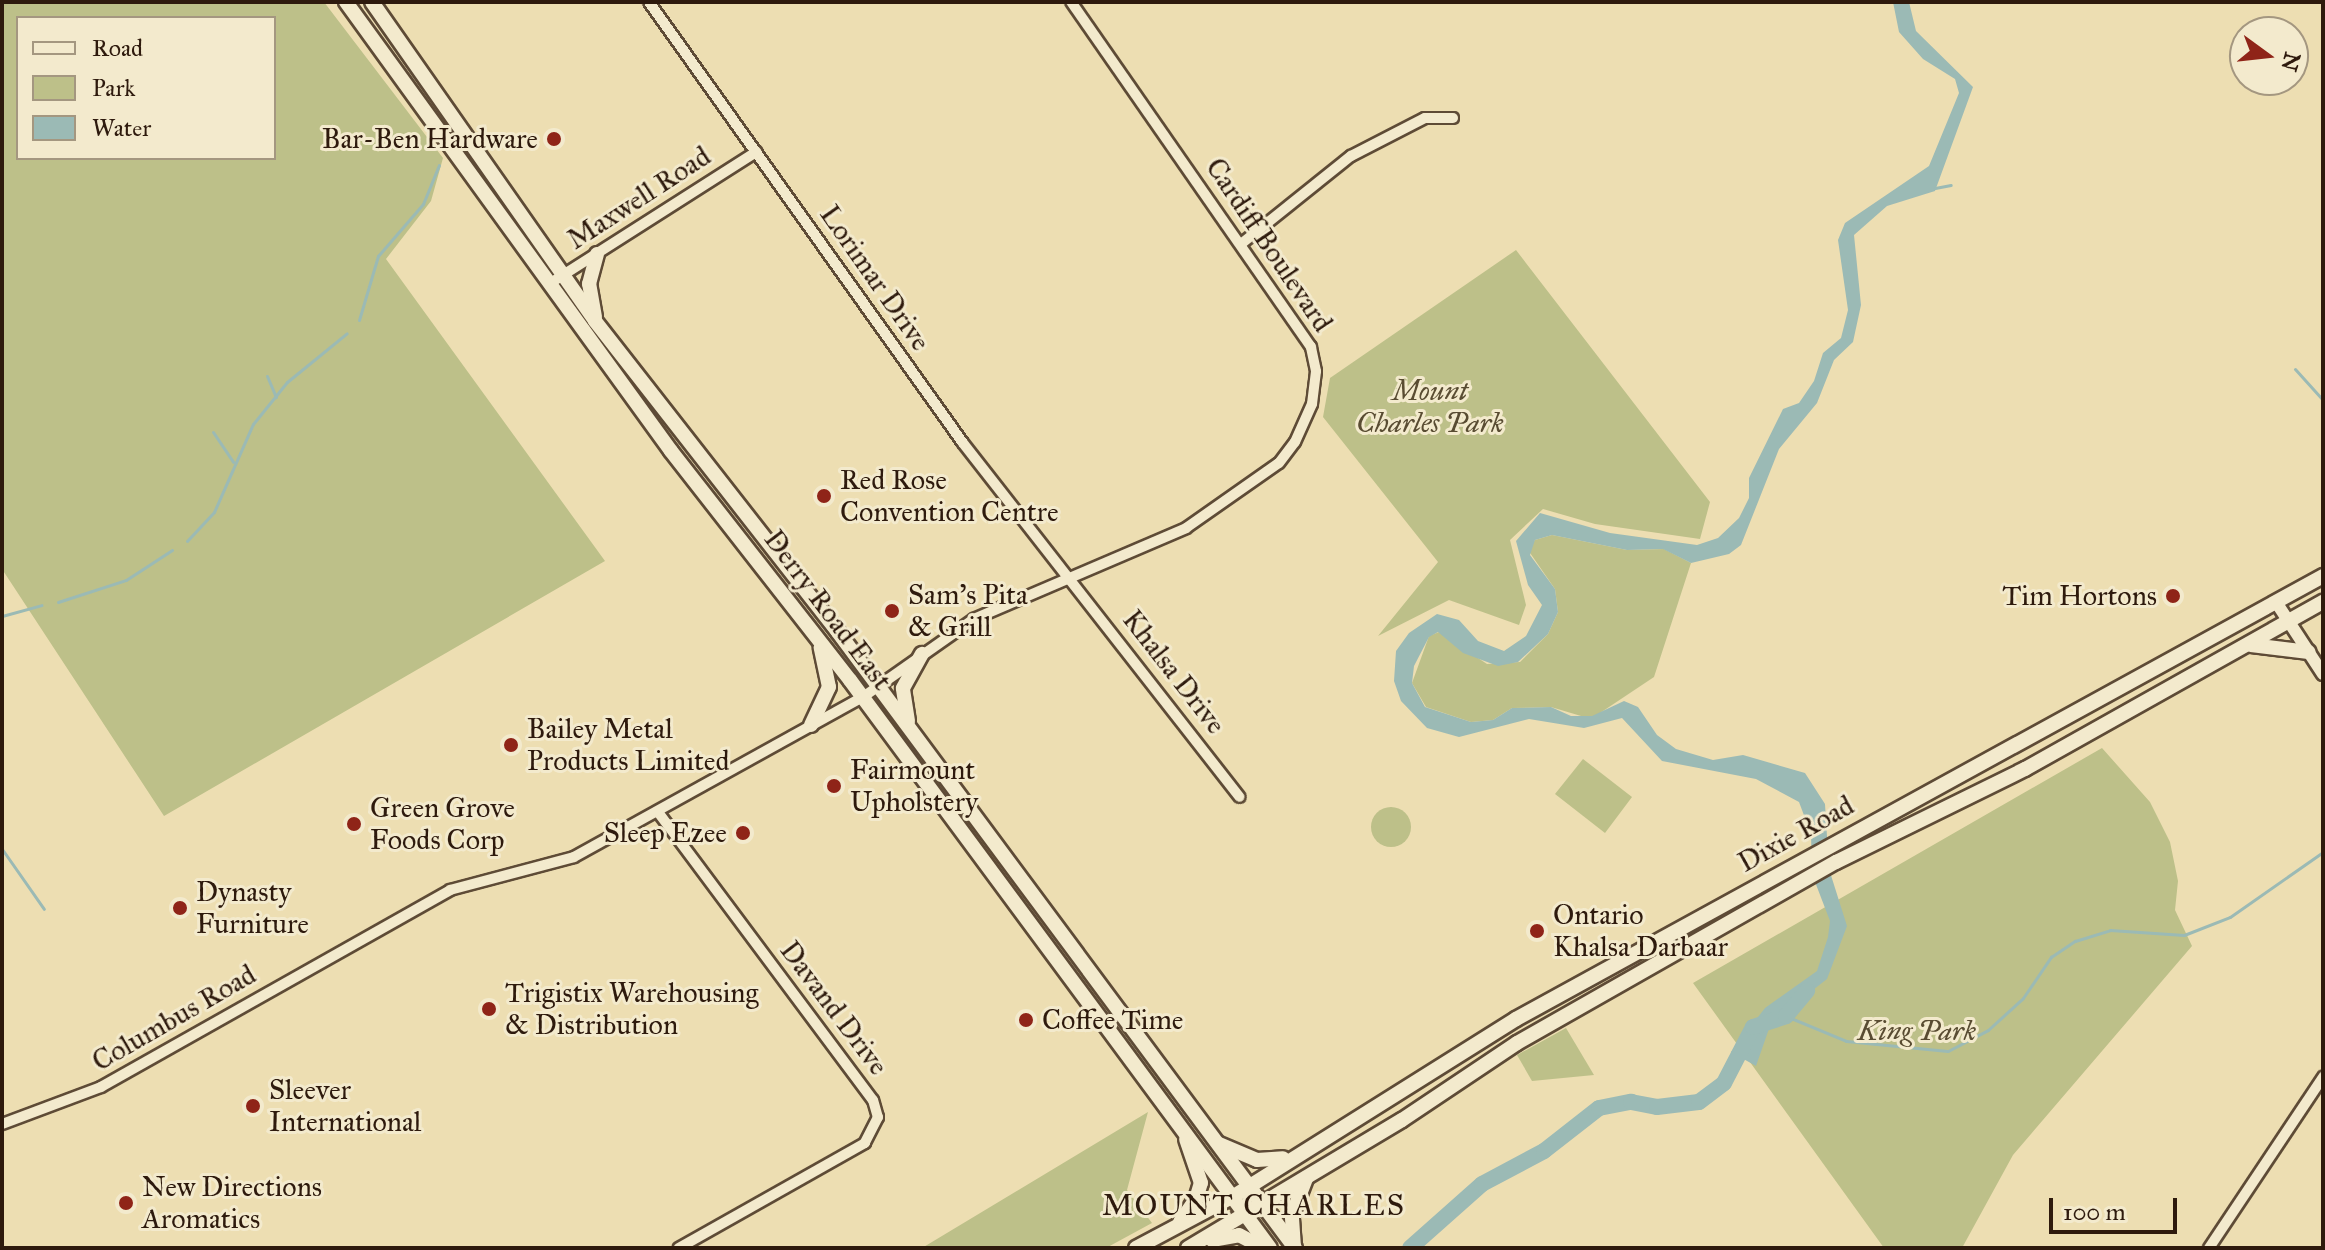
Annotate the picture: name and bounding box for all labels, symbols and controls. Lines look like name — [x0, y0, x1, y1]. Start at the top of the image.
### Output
legend — [16, 16, 276, 160]
north arrow — [2229, 16, 2309, 96]
text: Road — [92, 33, 143, 63]
text: N — [2275, 49, 2306, 74]
text: Park — [92, 73, 135, 103]
text: Water — [92, 113, 151, 143]
place label: Bar-Ben Hardware — [322, 122, 538, 156]
marker: Bar-Ben Hardware — [545, 130, 563, 148]
street label: Maxwell Road — [561, 139, 717, 257]
street label: Cardiff Boulevard — [1199, 152, 1339, 338]
street label: Lorimar Drive — [813, 199, 937, 357]
park label: Mount Charles Park — [1356, 374, 1504, 440]
place label: Red Rose Convention Centre — [840, 463, 1059, 529]
marker: Red Rose Convention Centre — [815, 487, 833, 505]
street label: Derry Road East — [757, 523, 899, 697]
place label: Sam’s Pita & Grill — [908, 578, 1028, 644]
place label: Tim Hortons — [2002, 579, 2157, 613]
marker: Tim Hortons — [2164, 587, 2182, 605]
marker: Sam’s Pita & Grill — [883, 602, 901, 620]
street label: Khalsa Drive — [1115, 603, 1233, 741]
place label: Bailey Metal Products Limited — [527, 712, 730, 778]
marker: Bailey Metal Products Limited — [502, 736, 520, 754]
place label: Fairmount Upholstery — [850, 753, 978, 819]
marker: Fairmount Upholstery — [825, 777, 843, 795]
street label: Dixie Road — [1732, 788, 1860, 880]
place label: Green Grove Foods Corp — [370, 791, 515, 857]
marker: Green Grove Foods Corp — [345, 815, 363, 833]
place label: Sleep Ezee — [604, 816, 727, 850]
marker: Sleep Ezee — [734, 824, 752, 842]
place label: Dynasty Furniture — [196, 875, 309, 941]
place label: Ontario Khalsa Darbaar — [1553, 898, 1728, 964]
marker: Dynasty Furniture — [171, 899, 189, 917]
marker: Ontario Khalsa Darbaar — [1528, 922, 1546, 940]
street label: Davand Drive — [773, 934, 895, 1082]
street label: Columbus Road — [86, 958, 262, 1078]
place label: Trigistix Warehousing & Distribution — [505, 976, 759, 1042]
marker: Trigistix Warehousing & Distribution — [480, 1000, 498, 1018]
place label: Coffee Time — [1042, 1003, 1183, 1037]
marker: Coffee Time — [1017, 1011, 1035, 1029]
park label: King Park — [1858, 1014, 1976, 1048]
place label: Sleever International — [269, 1073, 421, 1139]
marker: Sleever International — [244, 1097, 262, 1115]
place label: New Directions Aromatics — [142, 1170, 322, 1236]
scale bar — [2053, 1182, 2181, 1232]
district label: MOUNT CHARLES — [1102, 1187, 1406, 1223]
marker: New Directions Aromatics — [117, 1194, 135, 1212]
text: 100 m — [2063, 1197, 2126, 1227]

